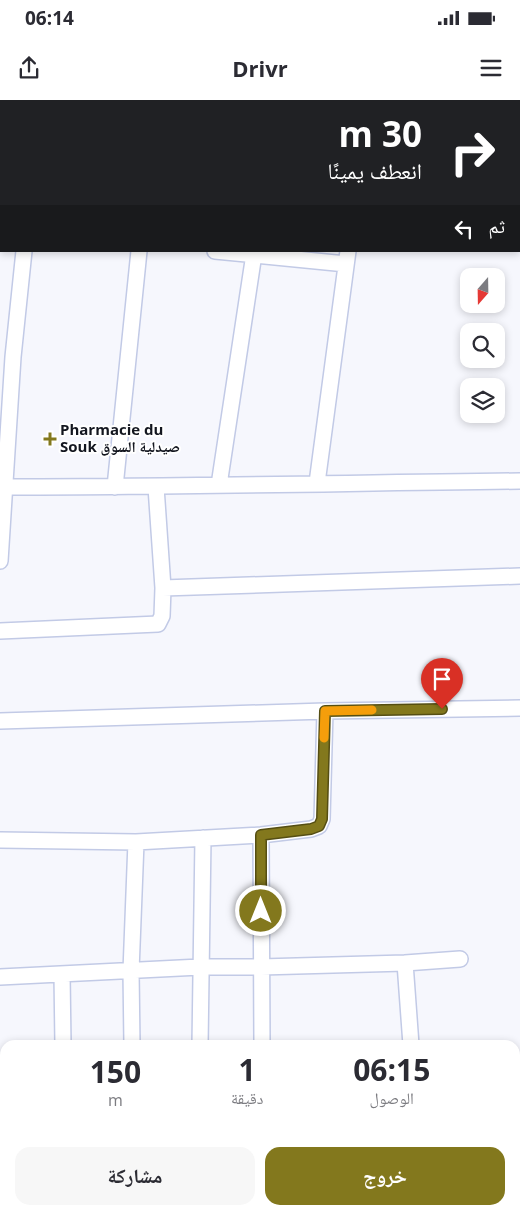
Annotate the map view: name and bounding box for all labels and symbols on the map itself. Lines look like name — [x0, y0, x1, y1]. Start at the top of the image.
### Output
north arrow — [460, 268, 505, 312]
place label: Pharmacie du Souk صيدلية السوق — [60, 419, 180, 456]
marker: Pharmacie du Souk صيدلية السوق — [44, 433, 56, 445]
pin — [421, 658, 463, 709]
position arrow — [234, 884, 286, 936]

